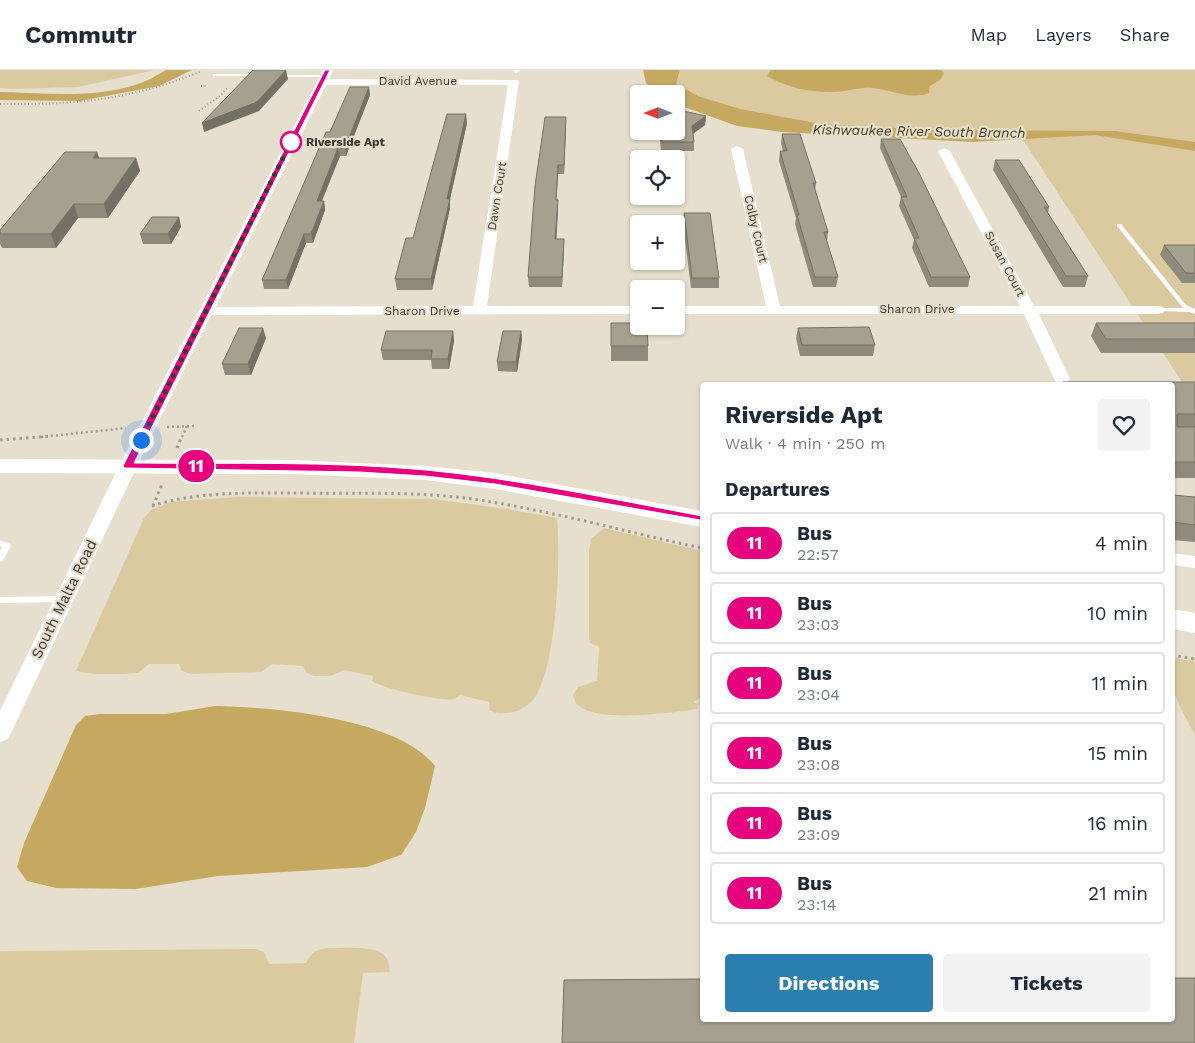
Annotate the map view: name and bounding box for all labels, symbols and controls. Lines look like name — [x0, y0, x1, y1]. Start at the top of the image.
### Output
text: Commutr — [25, 21, 137, 49]
text: Map — [970, 24, 1007, 45]
text: Layers — [1035, 24, 1092, 45]
text: Share — [1120, 24, 1170, 45]
street label: David Avenue — [379, 74, 457, 88]
north arrow — [630, 85, 685, 140]
map controls — [630, 85, 685, 335]
water label: Kishwaukee River South Branch — [812, 121, 1026, 141]
marker: Riverside Apt — [280, 131, 302, 153]
place label: Riverside Apt — [306, 135, 386, 149]
button: locate — [630, 150, 685, 205]
street label: Dawn Court — [485, 161, 509, 231]
street label: Colby Court — [741, 194, 771, 264]
button: + — [630, 215, 685, 270]
street label: Susan Court — [982, 229, 1028, 299]
button: − — [630, 280, 685, 335]
street label: Sharon Drive — [879, 302, 955, 316]
street label: Sharon Drive — [384, 304, 460, 318]
button: heart — [1098, 399, 1150, 451]
text: Riverside Apt — [725, 401, 883, 429]
your location — [129, 428, 154, 453]
text: Walk · 4 min · 250 m — [725, 434, 885, 453]
line badge: 11 — [174, 450, 218, 482]
text: 11 — [188, 455, 204, 476]
text: Departures — [725, 478, 830, 501]
text: Bus — [797, 522, 832, 545]
text: 11 — [747, 532, 762, 553]
text: 4 min — [1095, 532, 1148, 555]
street label: South Malta Road — [27, 537, 101, 661]
text: 22:57 — [797, 545, 839, 564]
text: Bus — [797, 592, 832, 615]
text: 11 — [747, 602, 762, 623]
text: 10 min — [1087, 602, 1148, 625]
text: 23:03 — [797, 615, 839, 634]
text: Bus — [797, 662, 832, 685]
text: 11 — [747, 672, 762, 693]
text: 11 min — [1092, 672, 1148, 695]
text: 23:04 — [797, 685, 840, 704]
text: Bus — [797, 732, 832, 755]
text: 11 — [747, 742, 762, 763]
text: 15 min — [1088, 742, 1148, 765]
text: 23:08 — [797, 755, 840, 774]
text: Bus — [797, 802, 832, 825]
text: 11 — [747, 812, 762, 833]
text: 16 min — [1088, 812, 1148, 835]
text: 23:09 — [797, 825, 840, 844]
text: Bus — [797, 872, 832, 895]
text: 11 — [747, 882, 762, 903]
text: 21 min — [1088, 882, 1148, 905]
text: 23:14 — [797, 895, 836, 914]
button: Directions — [725, 954, 933, 1012]
button: Tickets — [943, 954, 1150, 1012]

